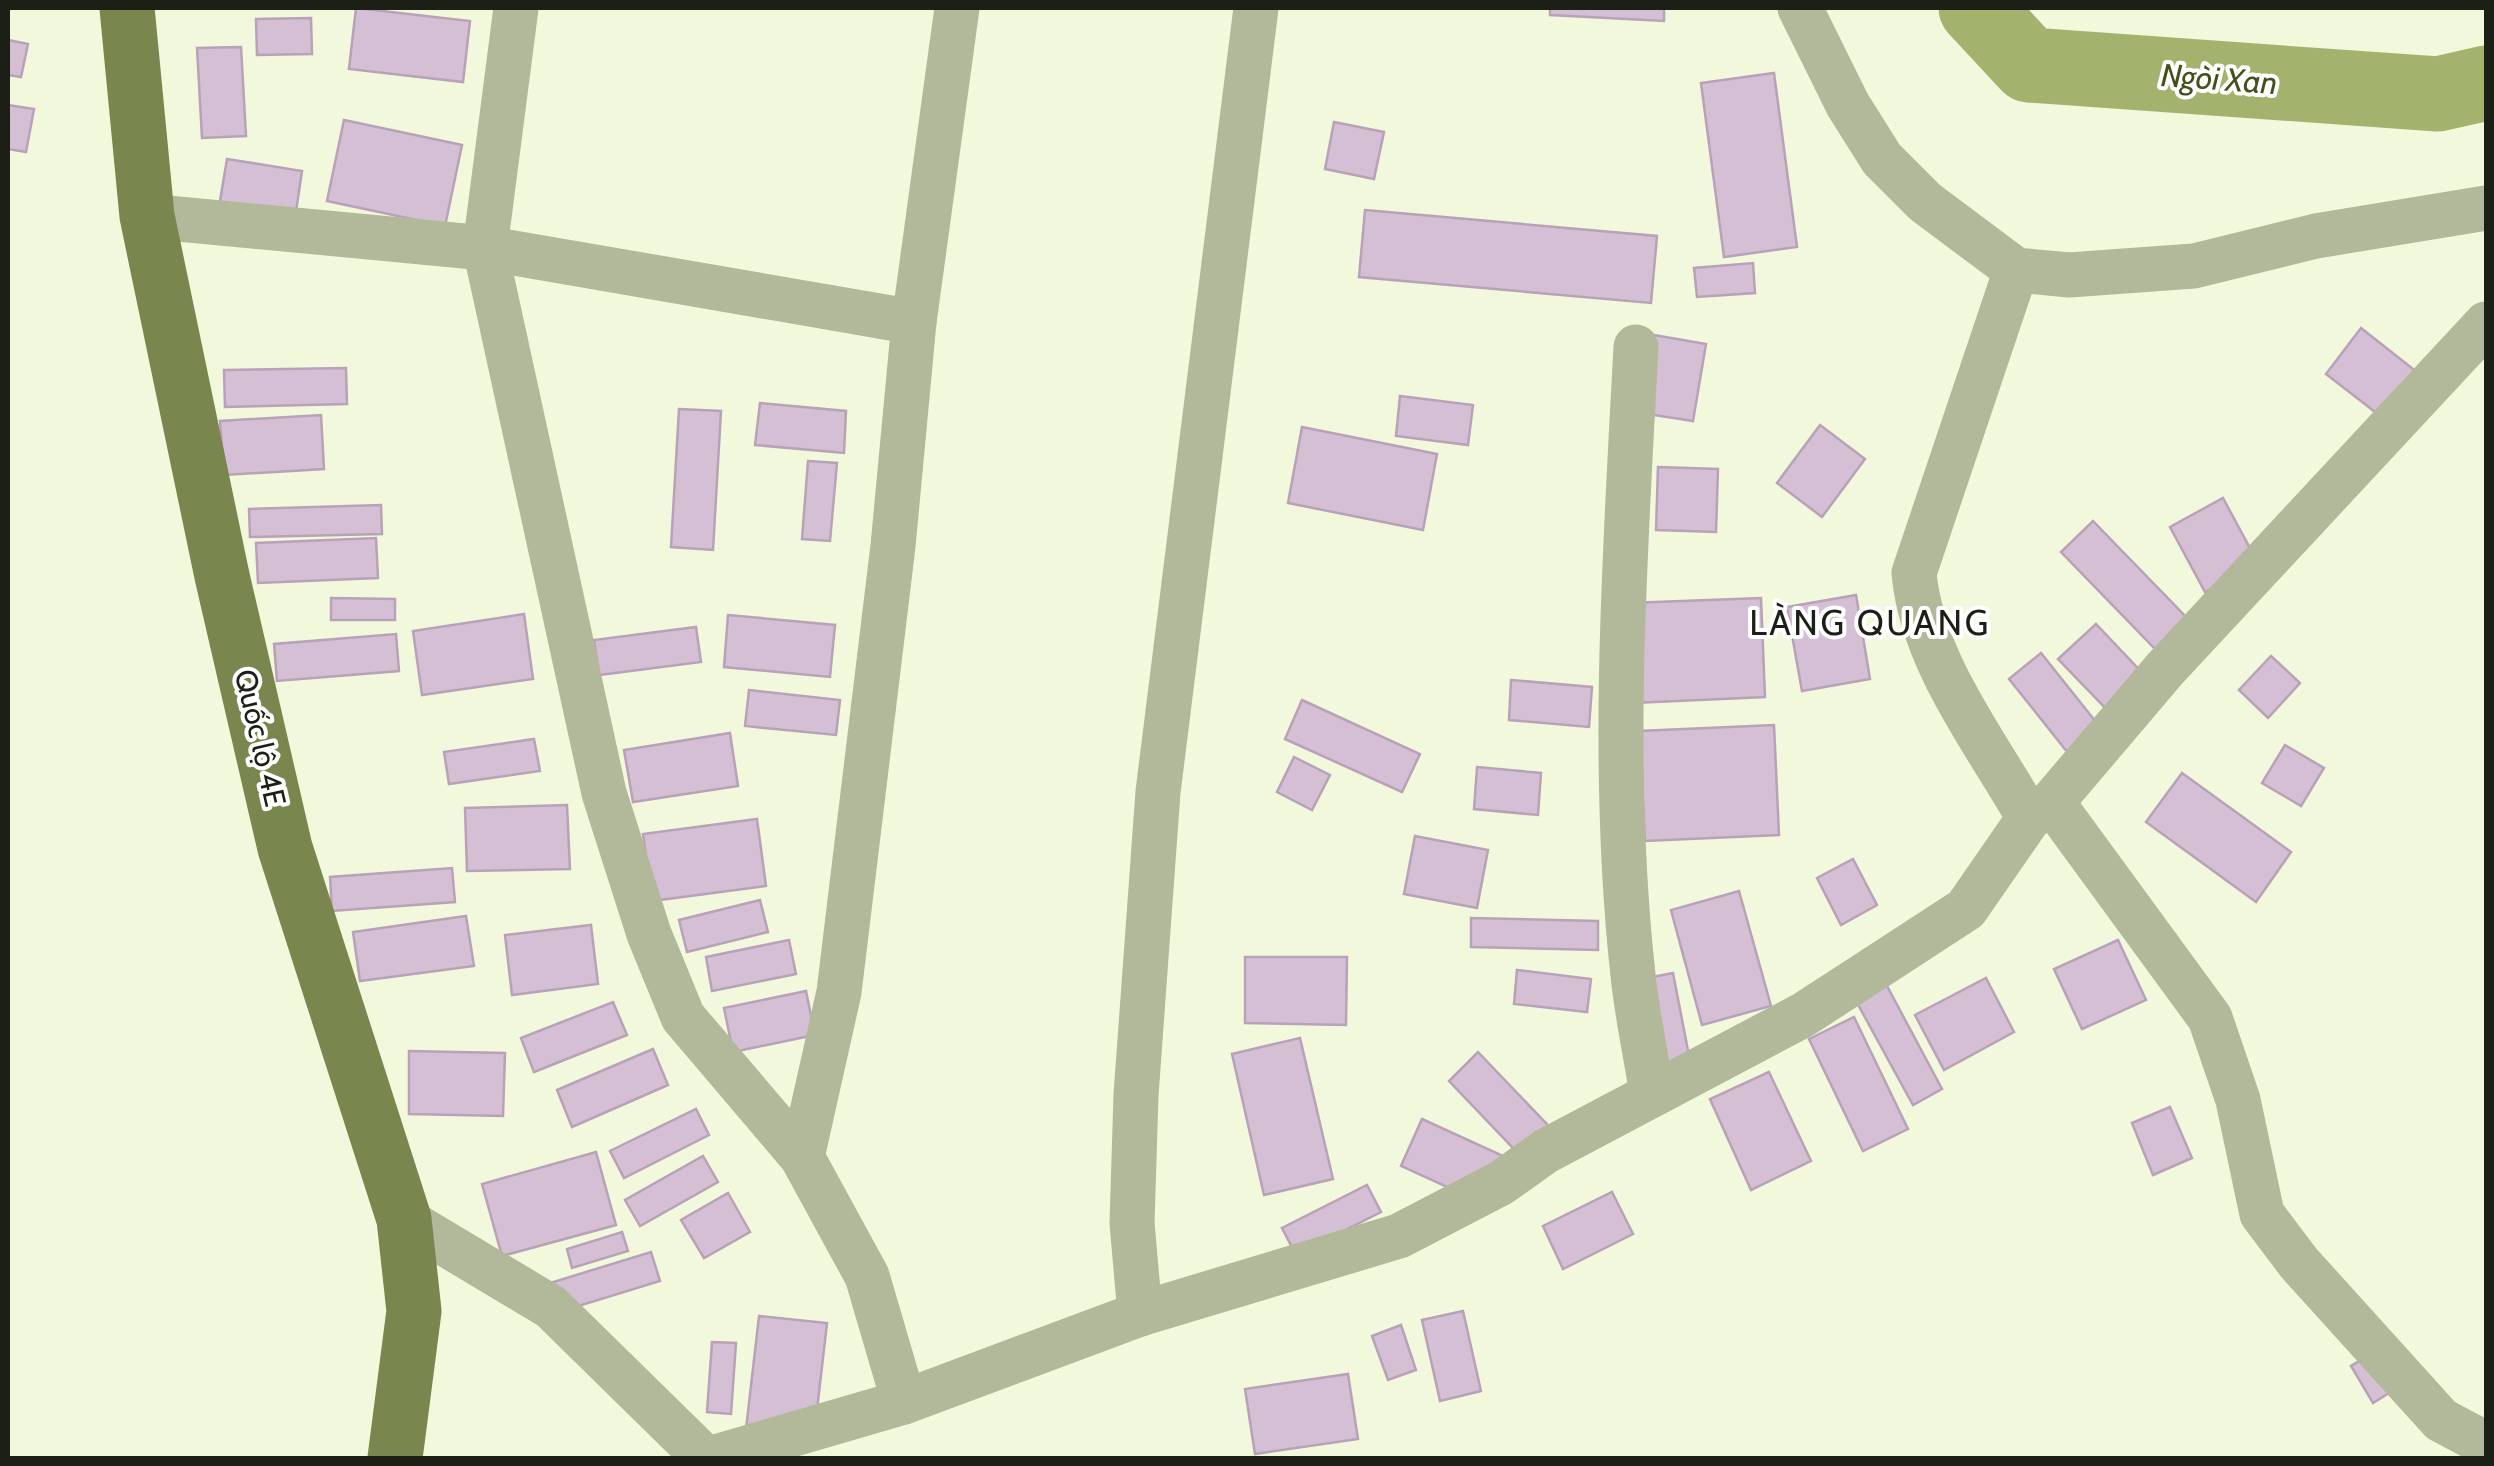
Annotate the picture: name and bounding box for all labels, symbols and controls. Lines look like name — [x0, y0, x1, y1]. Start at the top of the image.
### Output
water label: Ngòi Xan — [2160, 55, 2278, 102]
district label: LÀNG QUANG — [1749, 601, 1991, 644]
street label: Quốc lộ 4E — [227, 666, 294, 810]

